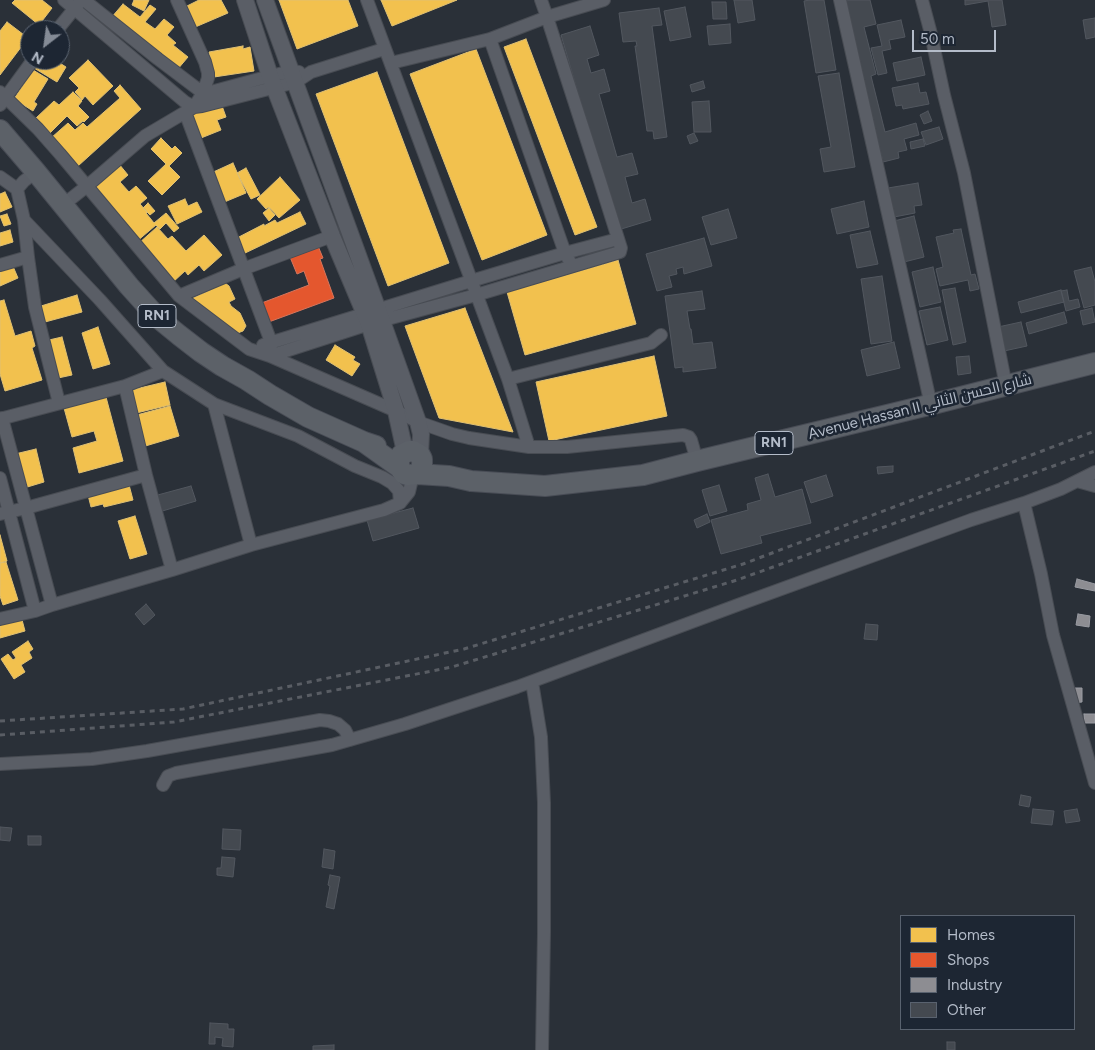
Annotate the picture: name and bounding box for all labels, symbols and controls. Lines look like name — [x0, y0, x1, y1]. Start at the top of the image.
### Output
north arrow — [20, 20, 70, 70]
scale bar — [915, 20, 999, 52]
text: 50 m — [920, 30, 955, 48]
text: N — [29, 47, 47, 68]
road number: RN1 — [138, 304, 176, 328]
street label: Avenue Hassan II شارع الحسن الثاني — [806, 370, 1034, 444]
road number: RN1 — [755, 432, 793, 454]
legend — [900, 915, 1075, 1030]
text: Homes — [947, 926, 995, 944]
text: Shops — [947, 951, 989, 969]
text: Industry — [947, 976, 1002, 994]
text: Other — [947, 1001, 986, 1019]

